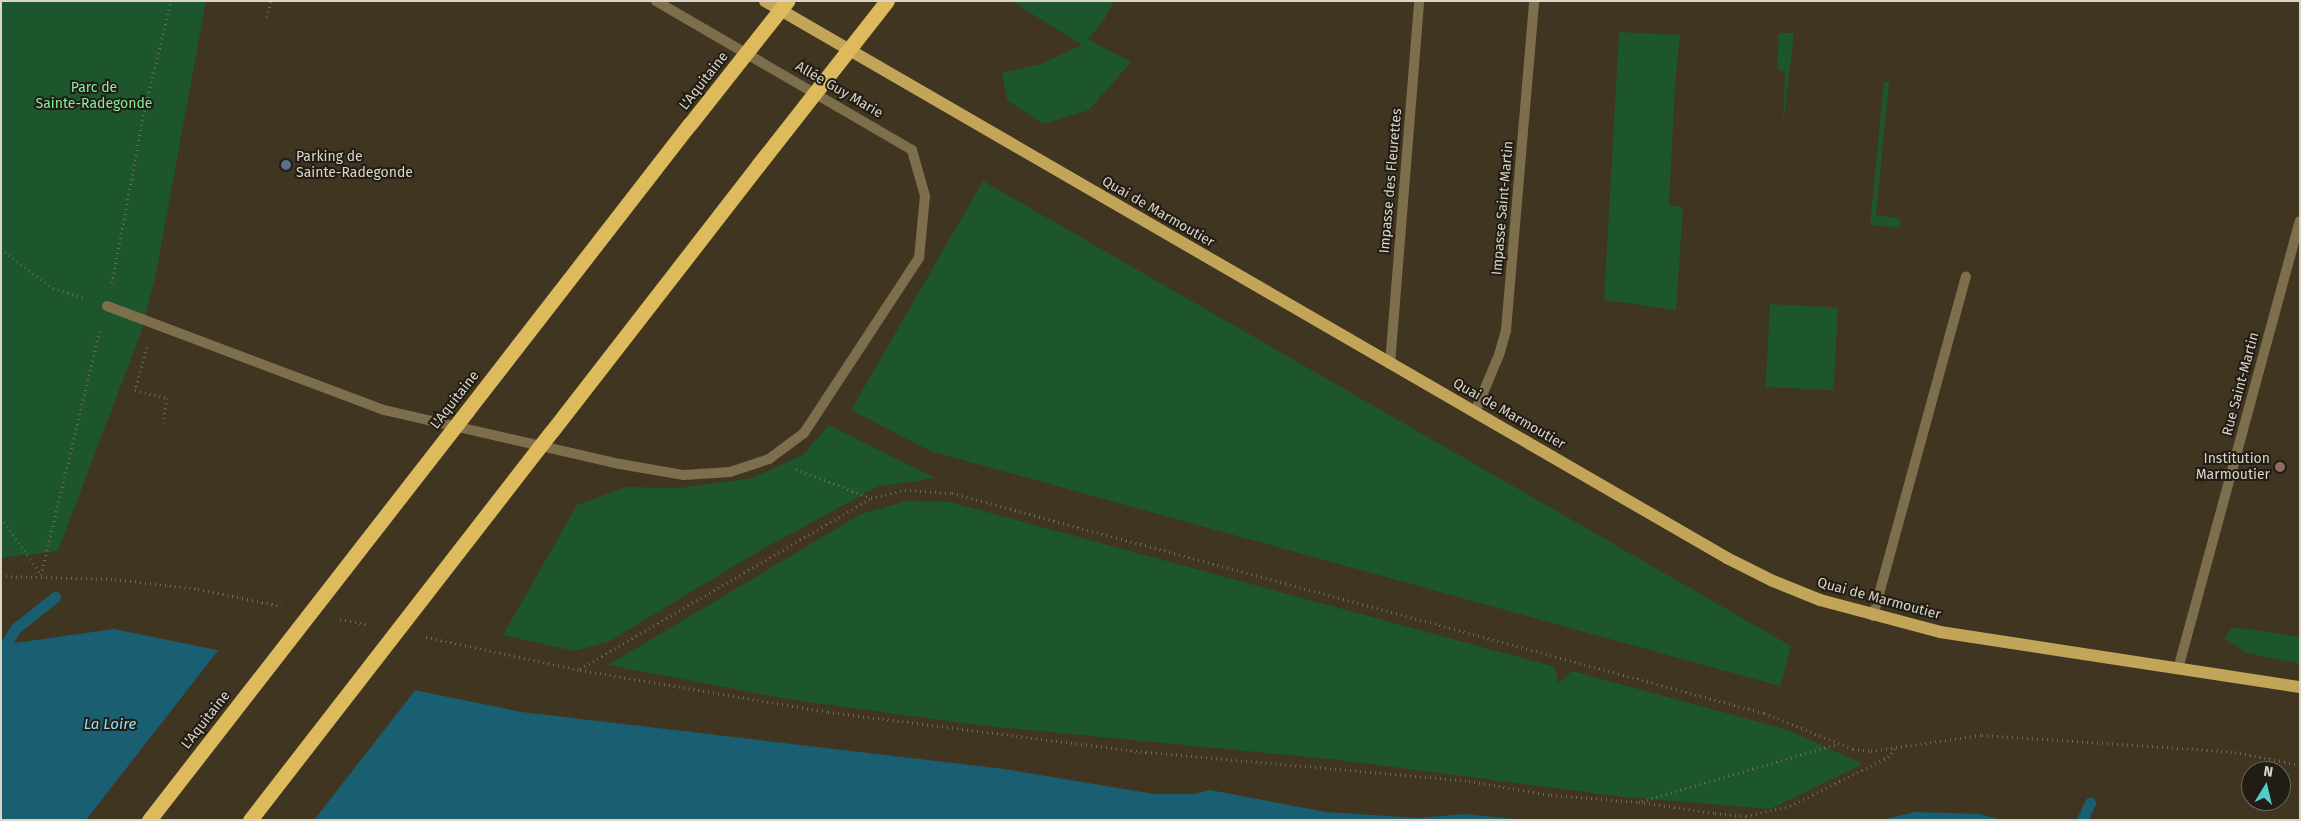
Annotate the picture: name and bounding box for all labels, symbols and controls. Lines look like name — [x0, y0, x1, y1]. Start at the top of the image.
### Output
street label: L'Aquitaine — [676, 49, 732, 113]
street label: Allée Guy Marie — [792, 58, 886, 122]
park label: Parc de Sainte-Radegonde — [36, 80, 152, 112]
street label: Impasse des Fleurettes — [1376, 108, 1406, 254]
street label: Impasse Saint-Martin — [1489, 140, 1517, 276]
place label: Parking de Sainte-Radegonde — [296, 149, 413, 182]
marker: Parking de Sainte-Radegonde — [280, 159, 292, 171]
street label: Quai de Marmoutier — [1099, 173, 1217, 251]
street label: Rue Saint-Martin — [2219, 330, 2263, 438]
street label: L'Aquitaine — [427, 368, 483, 432]
street label: Quai de Marmoutier — [1450, 375, 1568, 453]
place label: Institution Marmoutier — [2196, 451, 2270, 484]
marker: Institution Marmoutier — [2274, 461, 2286, 473]
street label: Quai de Marmoutier — [1815, 574, 1943, 624]
street label: L'Aquitaine — [178, 688, 234, 752]
water label: La Loire — [84, 716, 136, 734]
north arrow — [2241, 761, 2291, 811]
text: N — [2262, 763, 2274, 781]

